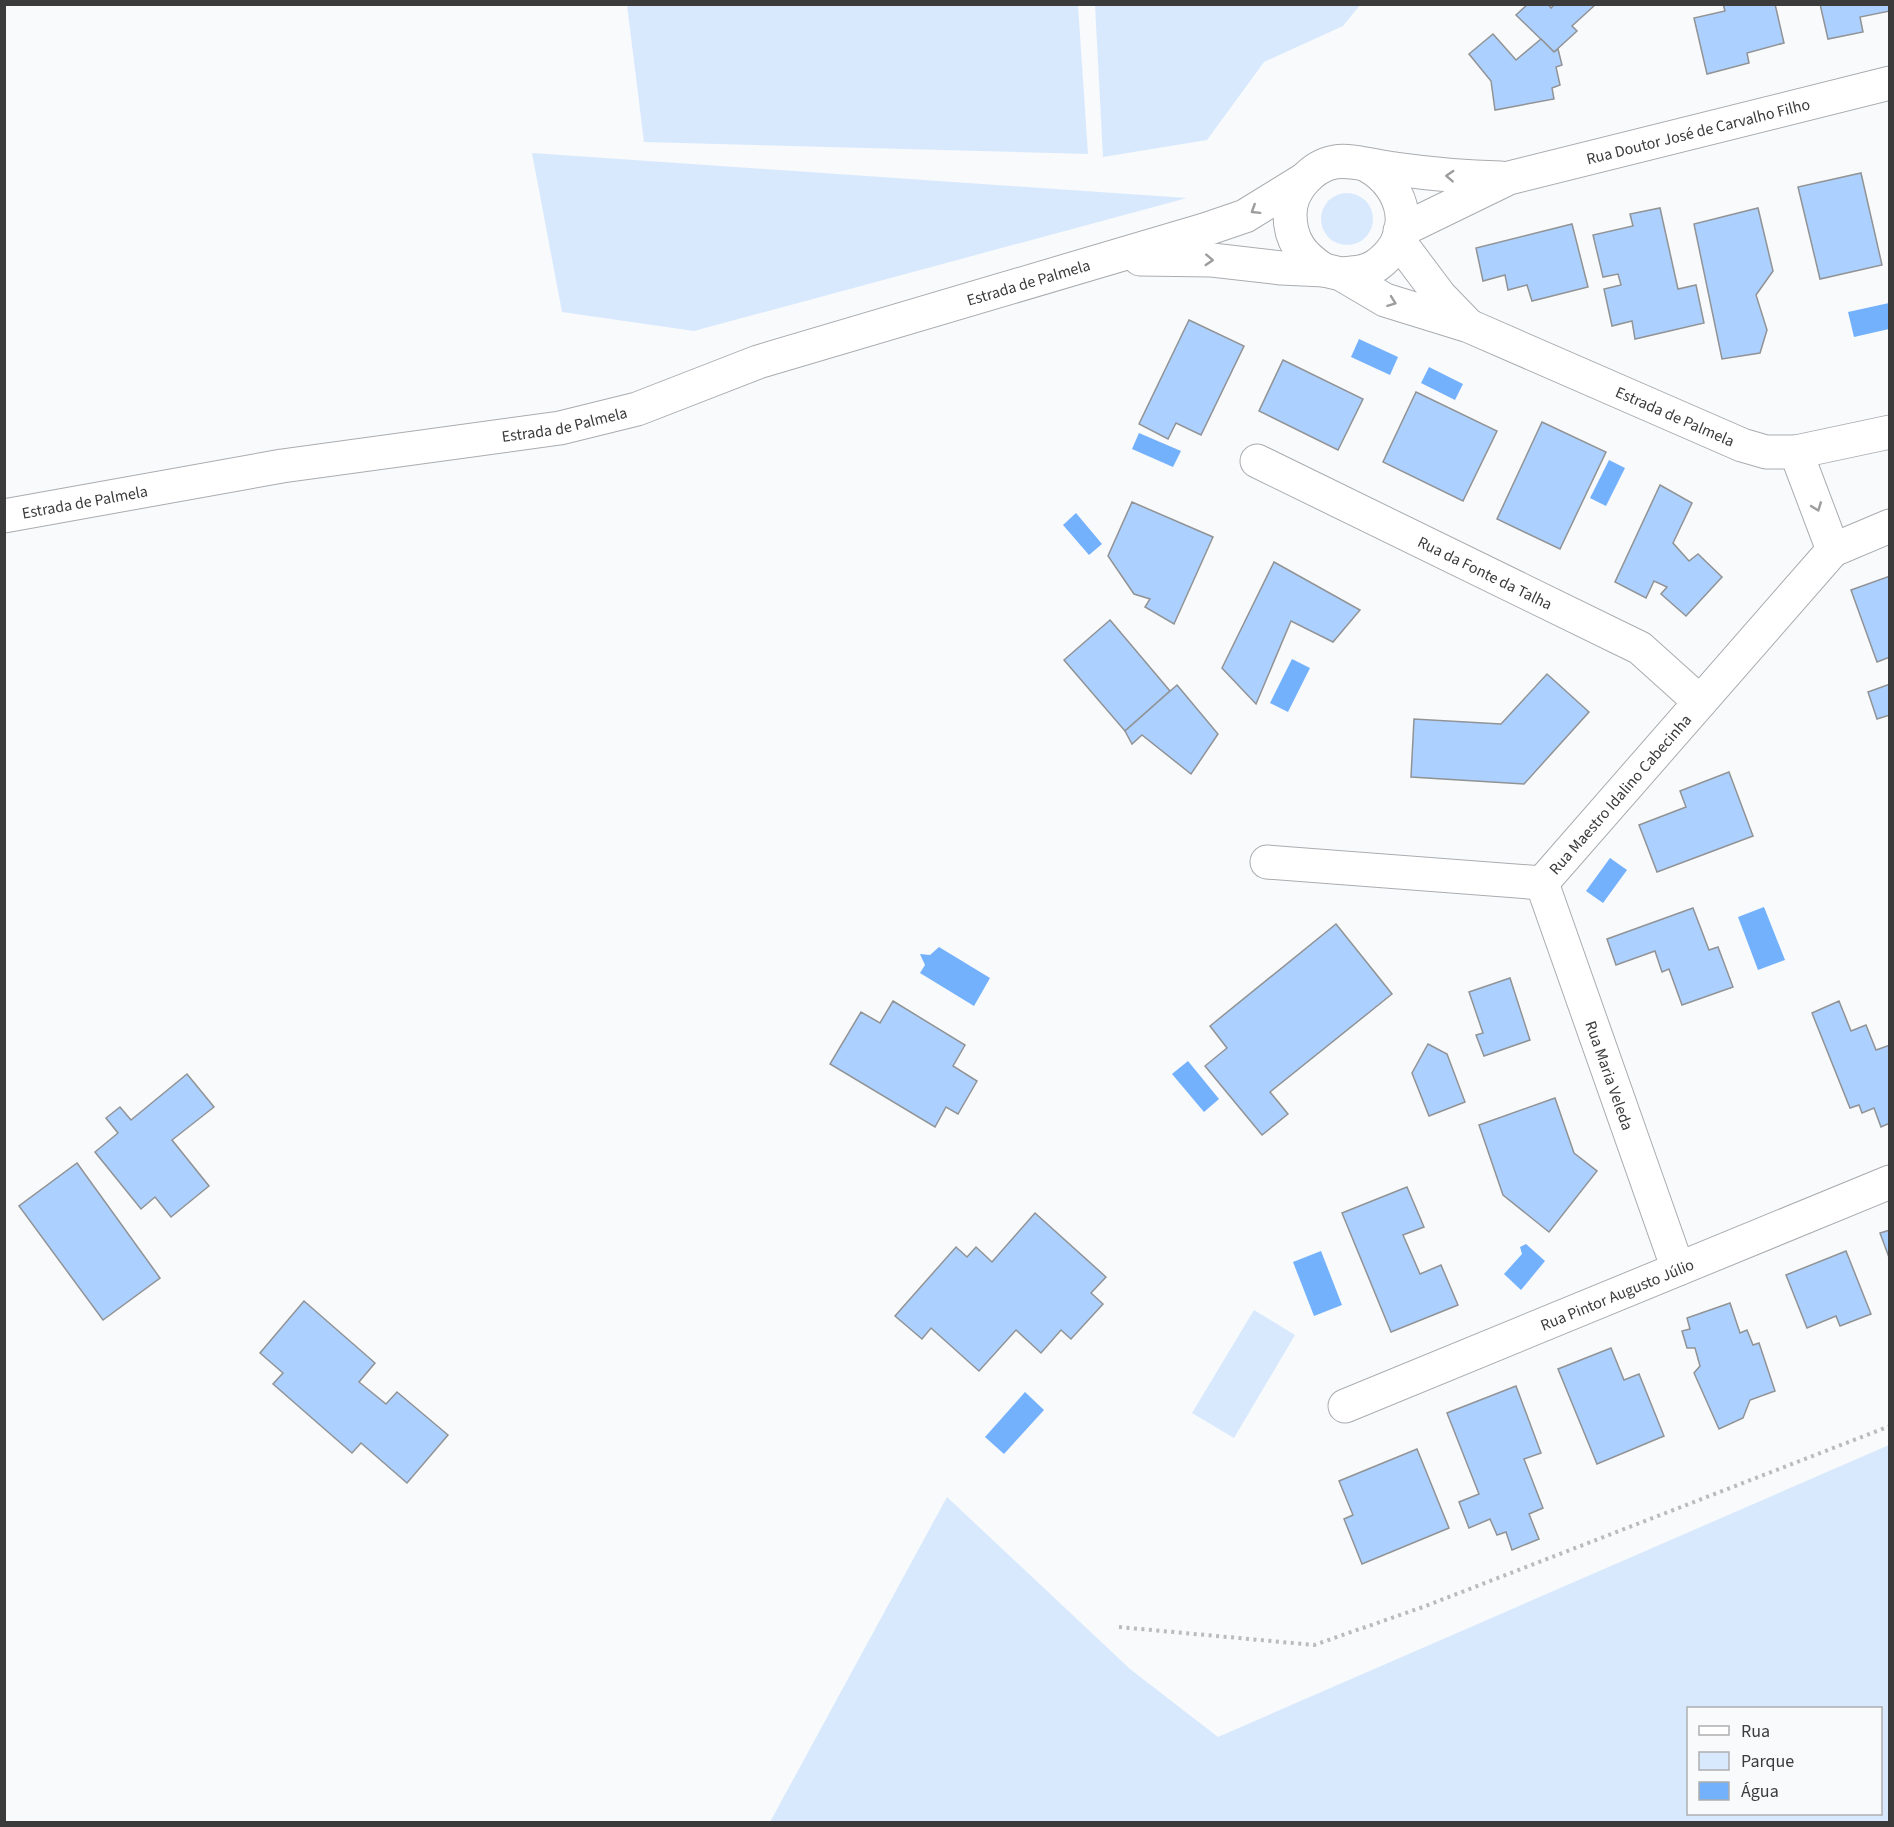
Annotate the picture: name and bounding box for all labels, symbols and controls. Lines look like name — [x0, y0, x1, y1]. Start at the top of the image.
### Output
street label: Rua Doutor José de Carvalho Filho — [1584, 93, 1812, 170]
one-way arrow — [1446, 170, 1455, 183]
one-way arrow — [1251, 202, 1261, 214]
street label: Estrada de Palmela — [964, 254, 1093, 312]
one-way arrow — [1204, 254, 1213, 267]
one-way arrow — [1386, 294, 1397, 307]
street label: Estrada de Palmela — [1612, 381, 1738, 452]
street label: Estrada de Palmela — [500, 402, 630, 448]
street label: Estrada de Palmela — [20, 480, 150, 525]
one-way arrow — [1810, 501, 1822, 512]
street label: Rua da Fonte da Talha — [1414, 531, 1556, 616]
street label: Rua Maestro Idalino Cabecinha — [1544, 710, 1697, 880]
street label: Rua Maria Veleda — [1579, 1018, 1638, 1133]
street label: Rua Pintor Augusto Júlio — [1537, 1254, 1697, 1337]
legend — [1687, 1707, 1882, 1815]
text: Rua — [1741, 1719, 1770, 1744]
text: Parque — [1741, 1749, 1794, 1774]
text: Água — [1741, 1779, 1779, 1804]

